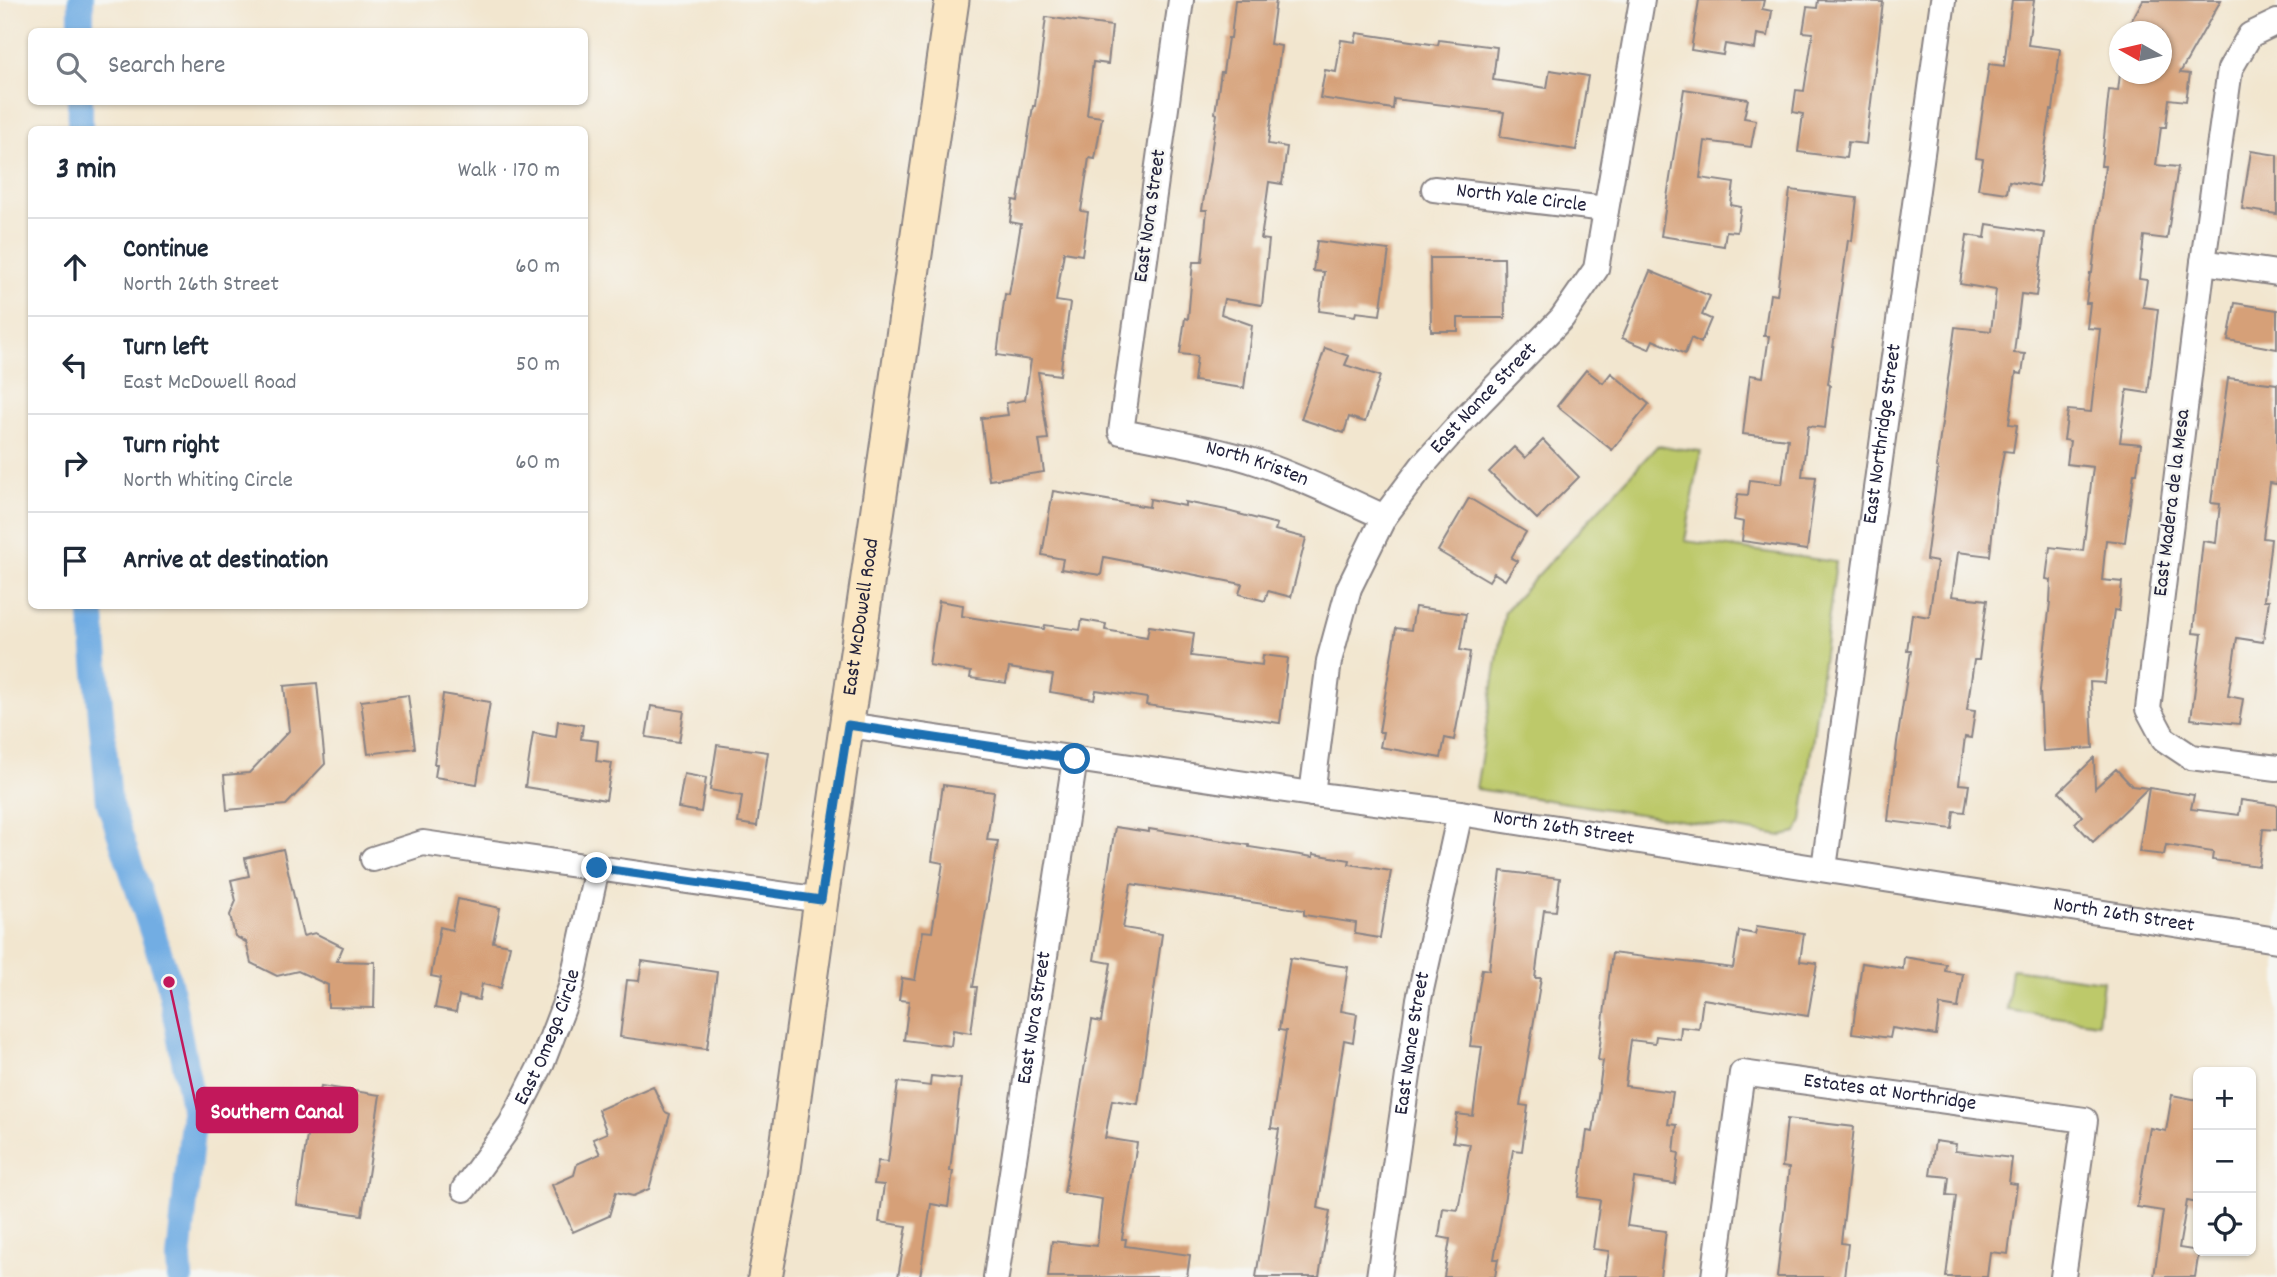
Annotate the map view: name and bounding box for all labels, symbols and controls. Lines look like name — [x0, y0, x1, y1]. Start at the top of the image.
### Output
north arrow — [2109, 21, 2172, 84]
search box — [28, 28, 588, 105]
icon: search — [52, 48, 90, 86]
text: Search here — [108, 48, 226, 85]
street label: East Nora Street — [1127, 147, 1175, 284]
text: 3 min — [56, 150, 116, 193]
text: Walk · 170 m — [458, 155, 560, 188]
street label: North Yale Circle — [1455, 177, 1588, 222]
text: Continue — [123, 232, 208, 269]
icon: ahead — [56, 248, 94, 286]
text: 60 m — [515, 251, 560, 284]
text: North 26th Street — [123, 269, 279, 302]
text: Turn left — [123, 330, 209, 367]
street label: East Nance Street — [1424, 336, 1545, 462]
street label: East Northridge Street — [1856, 342, 1911, 526]
icon: left — [56, 346, 94, 384]
text: 50 m — [516, 349, 560, 382]
text: East McDowell Road — [123, 367, 297, 400]
street label: East Madera de la Mesa — [2147, 407, 2200, 598]
text: Turn right — [123, 428, 220, 465]
street label: North Kristen — [1203, 434, 1313, 496]
icon: right — [56, 444, 94, 482]
text: 60 m — [515, 447, 560, 480]
text: North Whiting Circle — [123, 465, 293, 498]
street label: East McDowell Road — [836, 537, 888, 698]
icon: arrive — [56, 542, 94, 580]
text: Arrive at destination — [123, 543, 328, 580]
route start — [1059, 743, 1090, 774]
street label: North 26th Street — [1491, 803, 1636, 855]
route end — [581, 852, 612, 883]
street label: North 26th Street — [2051, 890, 2197, 942]
street label: East Nora Street — [1011, 949, 1060, 1087]
street label: East Omega Circle — [508, 967, 589, 1111]
street label: East Nance Street — [1387, 969, 1440, 1117]
street label: Estates at Northridge — [1802, 1067, 1978, 1120]
map controls — [2193, 1067, 2256, 1256]
button: + — [2193, 1067, 2256, 1130]
callout: Southern Canal — [197, 1088, 357, 1132]
text: Southern Canal — [211, 1097, 344, 1130]
button: − — [2193, 1130, 2256, 1193]
button: locate — [2193, 1193, 2256, 1256]

